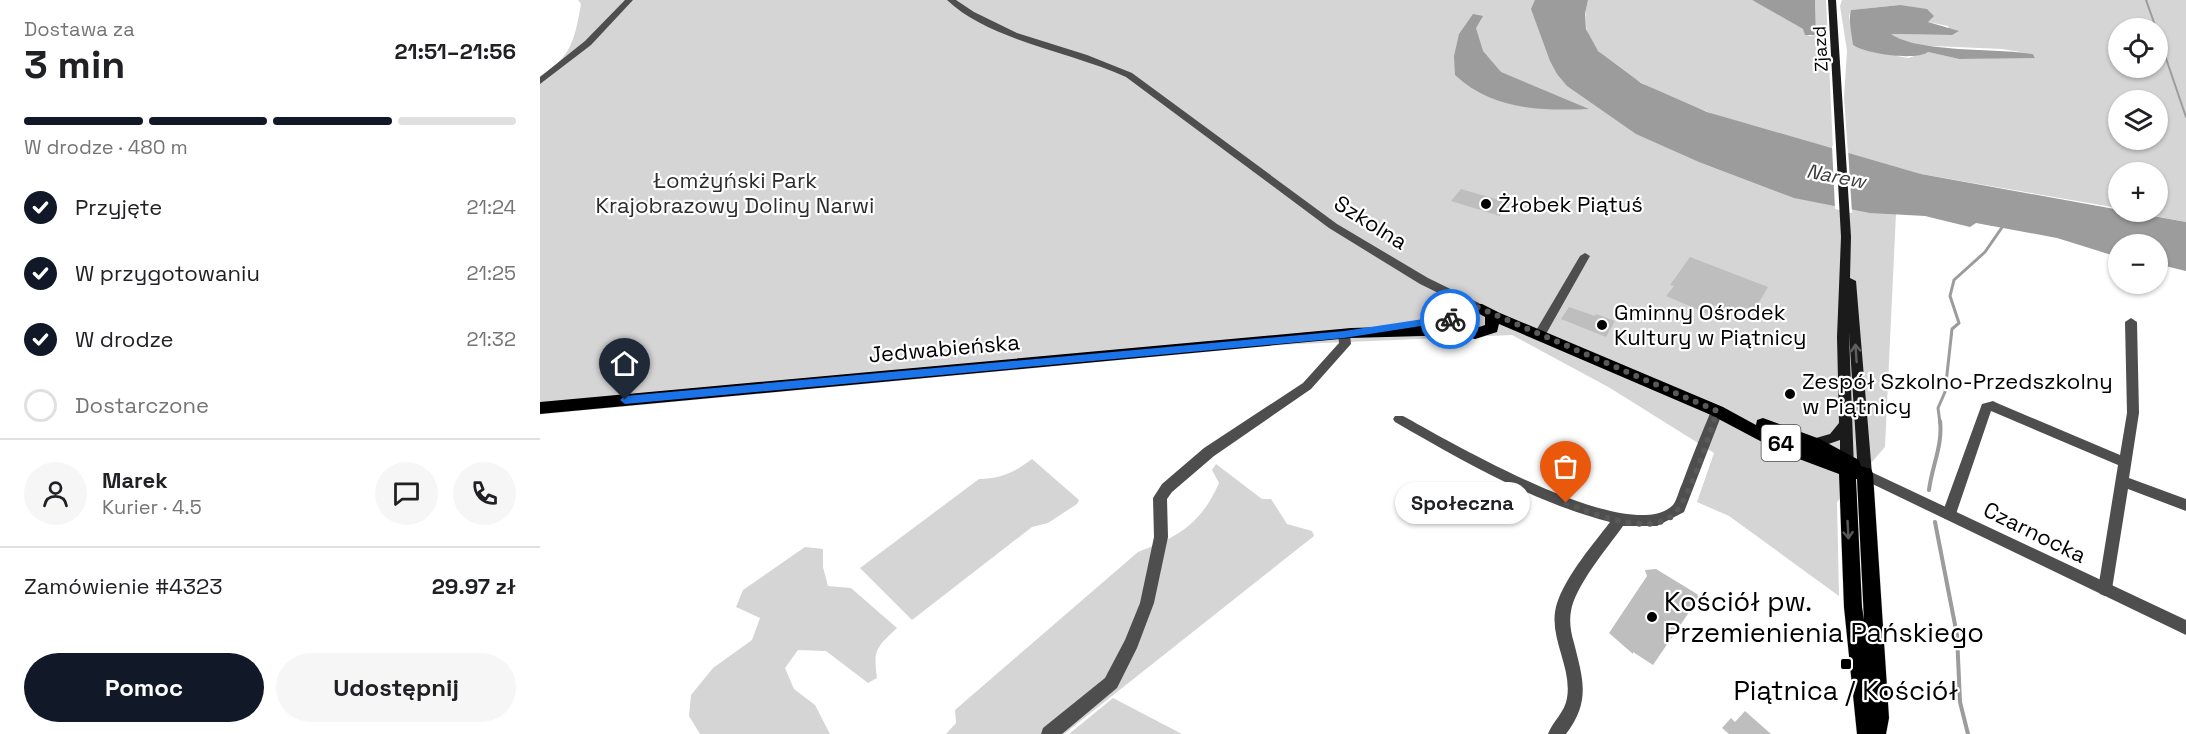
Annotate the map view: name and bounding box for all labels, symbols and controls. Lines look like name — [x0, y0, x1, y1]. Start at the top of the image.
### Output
text: Dostawa za — [24, 16, 135, 42]
map controls — [2108, 18, 2168, 294]
button: locate — [2108, 18, 2168, 78]
street label: Zjazd — [1807, 26, 1833, 72]
text: 21:51–21:56 — [394, 37, 516, 65]
text: 3 min — [24, 40, 125, 89]
button: layers — [2108, 90, 2168, 150]
text: W drodze · 480 m — [24, 134, 188, 160]
water label: Narew — [1804, 158, 1870, 195]
button: + — [2108, 162, 2168, 222]
park label: Łomżyński Park Krajobrazowy Doliny Narwi — [596, 166, 874, 219]
street label: Szkolna — [1329, 189, 1413, 256]
place label: Żłobek Piątuś — [1498, 190, 1643, 218]
icon: check — [24, 191, 57, 224]
text: Przyjęte — [75, 193, 162, 221]
text: 21:24 — [467, 194, 516, 220]
marker: Żłobek Piątuś — [1479, 197, 1493, 211]
button: − — [2108, 234, 2168, 294]
icon: check — [24, 257, 57, 290]
text: W przygotowaniu — [75, 259, 260, 287]
text: 21:25 — [466, 260, 516, 286]
courier — [1420, 289, 1480, 349]
place label: Gminny Ośrodek Kultury w Piątnicy — [1614, 298, 1807, 351]
icon: bike — [1434, 303, 1467, 336]
marker: Gminny Ośrodek Kultury w Piątnicy — [1595, 318, 1609, 332]
icon: check — [24, 323, 57, 356]
text: W drodze — [75, 325, 174, 353]
text: 21:32 — [466, 326, 516, 352]
street label: Jedwabieńska — [867, 327, 1021, 369]
pin — [599, 338, 650, 400]
one-way arrow — [1851, 343, 1862, 363]
icon: home — [608, 347, 641, 380]
place label: Zespół Szkolno-Przedszkolny w Piątnicy — [1802, 367, 2113, 420]
marker: Zespół Szkolno-Przedszkolny w Piątnicy — [1783, 387, 1797, 401]
text: Dostarczone — [75, 391, 209, 419]
road number: 64 — [1762, 425, 1800, 461]
pin — [1540, 441, 1591, 503]
icon: bag — [1549, 450, 1582, 483]
button: person — [24, 462, 87, 525]
button: chat — [375, 462, 438, 525]
button: phone — [453, 462, 516, 525]
text: Marek — [102, 466, 168, 494]
callout: Społeczna — [1395, 482, 1530, 524]
text: Społeczna — [1411, 490, 1514, 516]
text: Kurier · 4.5 — [102, 494, 202, 520]
street label: Czarnocka — [1979, 495, 2091, 569]
one-way arrow — [1843, 519, 1854, 539]
text: Zamówienie #4323 — [24, 572, 223, 600]
text: 29.97 zł — [432, 572, 516, 600]
place label: Kościół pw. Przemienienia Pańskiego — [1664, 584, 1984, 650]
marker: Kościół pw. Przemienienia Pańskiego — [1645, 610, 1659, 624]
button: Pomoc — [24, 653, 264, 722]
button: Udostępnij — [276, 653, 516, 722]
marker: Piątnica / Kościół — [1839, 657, 1853, 671]
place label: Piątnica / Kościół — [1734, 673, 1958, 708]

